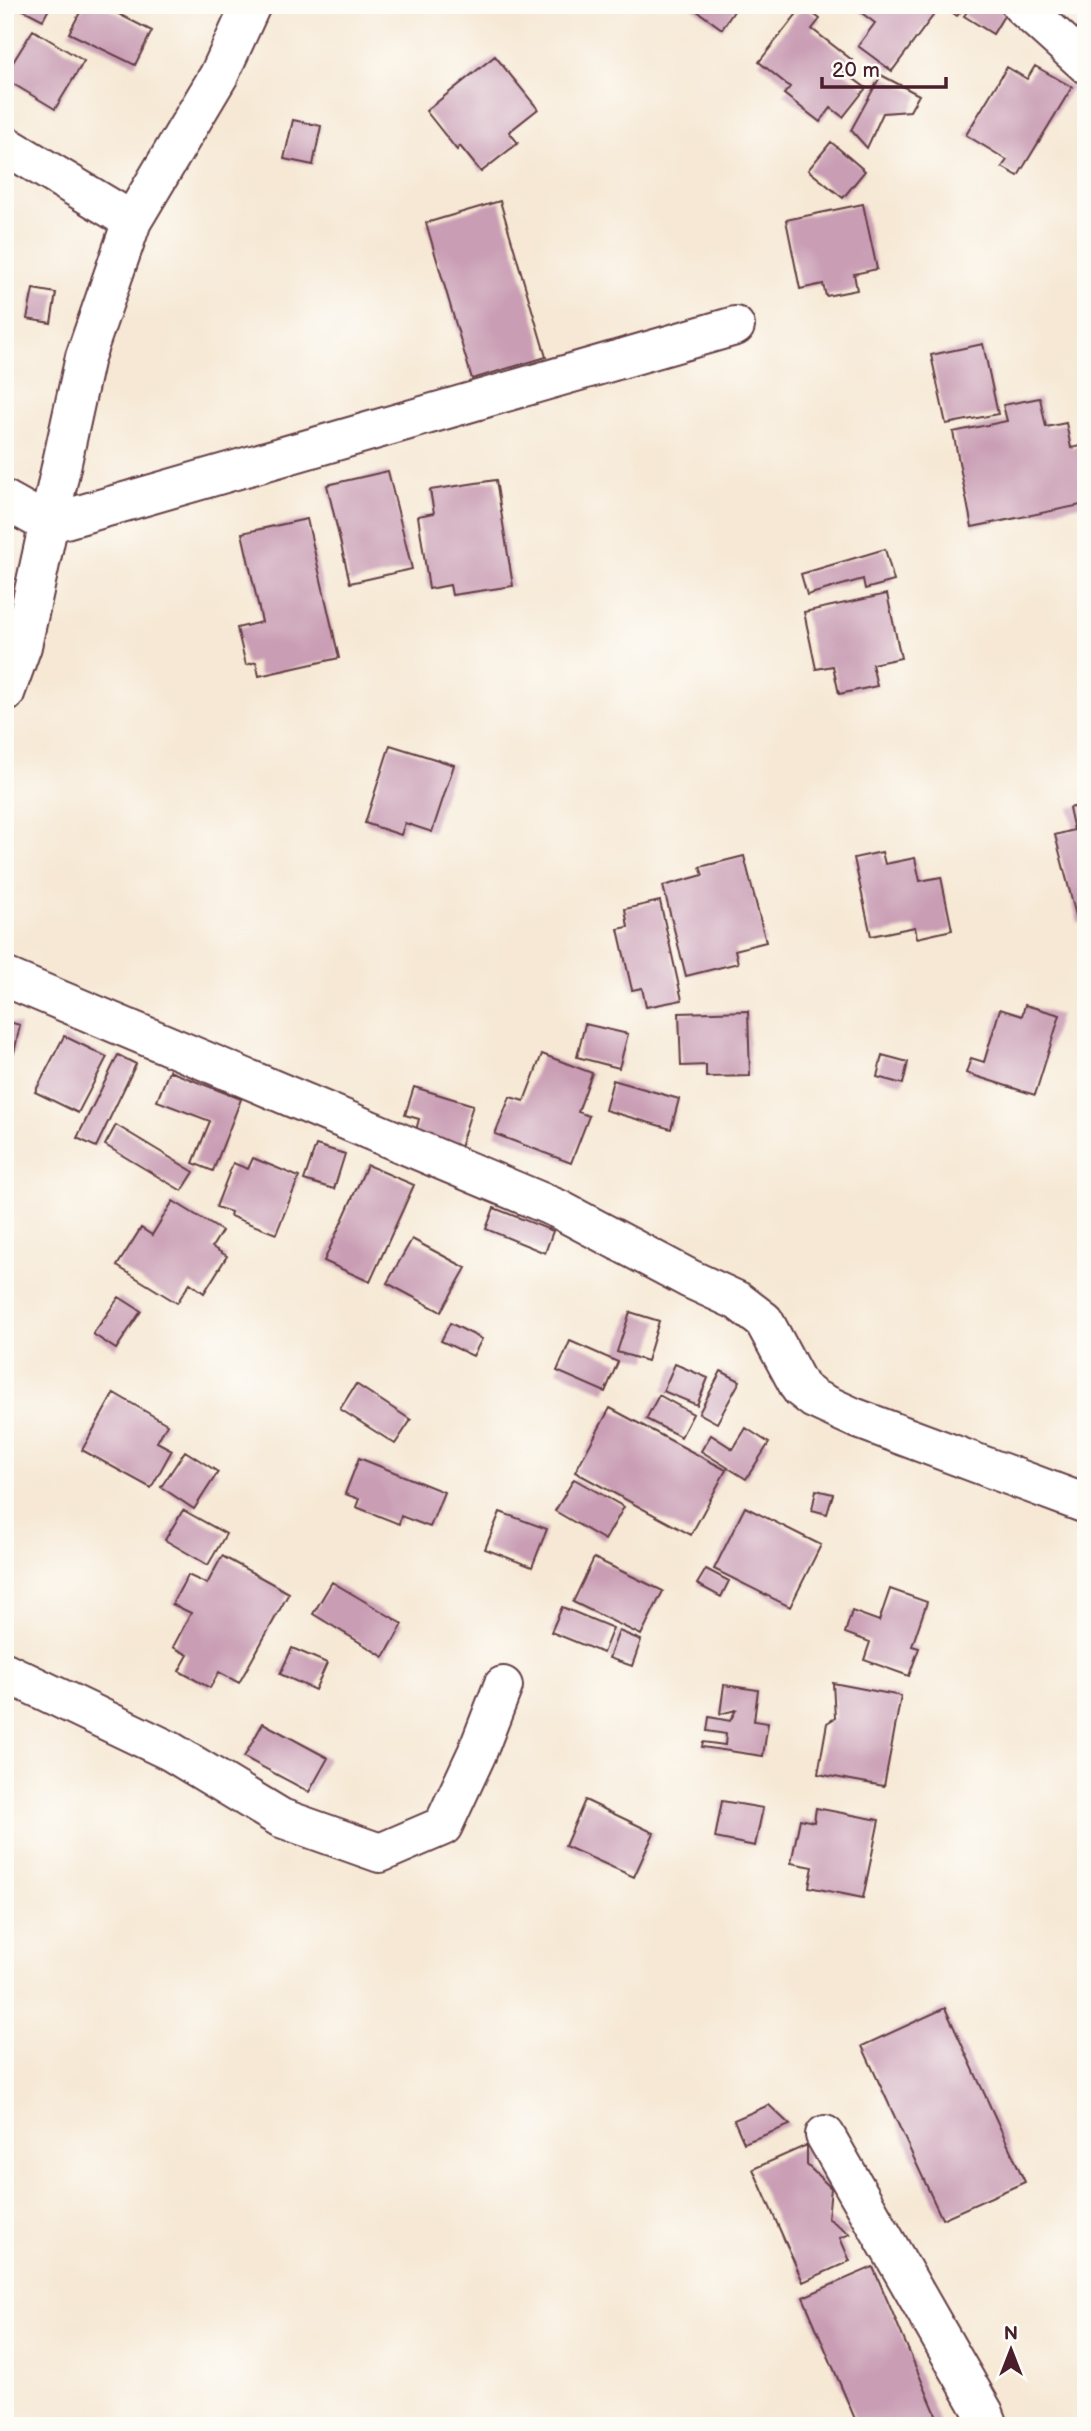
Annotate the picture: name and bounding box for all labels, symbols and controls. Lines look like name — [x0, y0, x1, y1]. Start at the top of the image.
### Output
scale bar — [822, 46, 946, 90]
text: 20 m — [832, 58, 880, 83]
north arrow — [976, 2316, 1046, 2386]
text: N — [1004, 2323, 1018, 2346]

